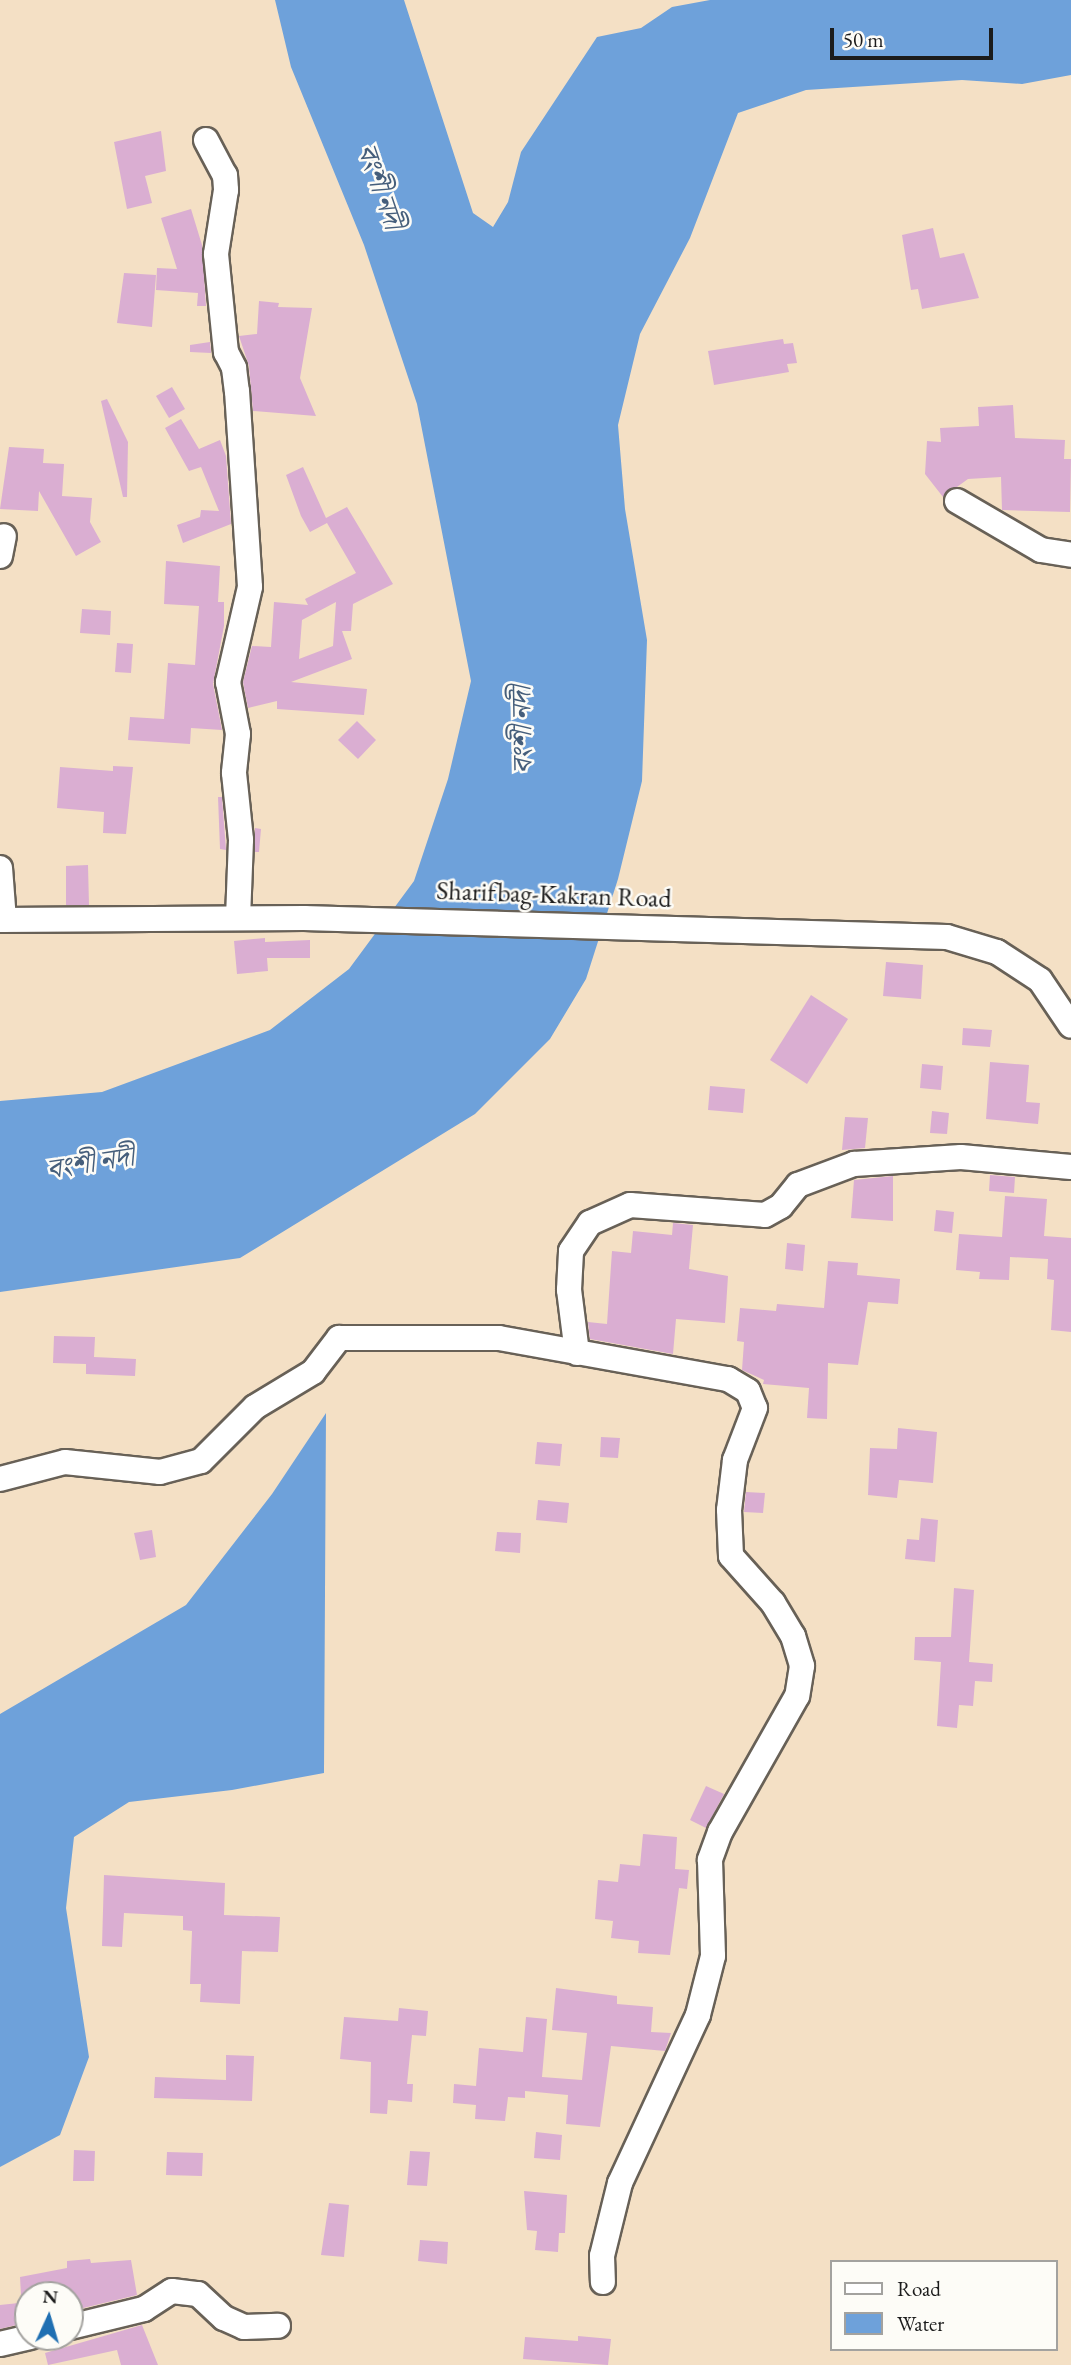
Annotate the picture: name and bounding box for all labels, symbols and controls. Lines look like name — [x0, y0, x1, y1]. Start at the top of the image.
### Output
scale bar — [833, 14, 996, 58]
text: 50 m — [843, 26, 884, 53]
water label: বংশী নদী — [351, 139, 411, 233]
water label: বংশী নদী — [503, 686, 539, 774]
street label: Sharifbag-Kakran Road — [436, 875, 672, 915]
water label: বংশী নদী — [44, 1139, 136, 1185]
legend — [830, 2260, 1057, 2351]
text: Road — [897, 2275, 941, 2302]
north arrow — [14, 2281, 84, 2351]
text: N — [42, 2284, 59, 2310]
text: Water — [897, 2310, 944, 2337]

